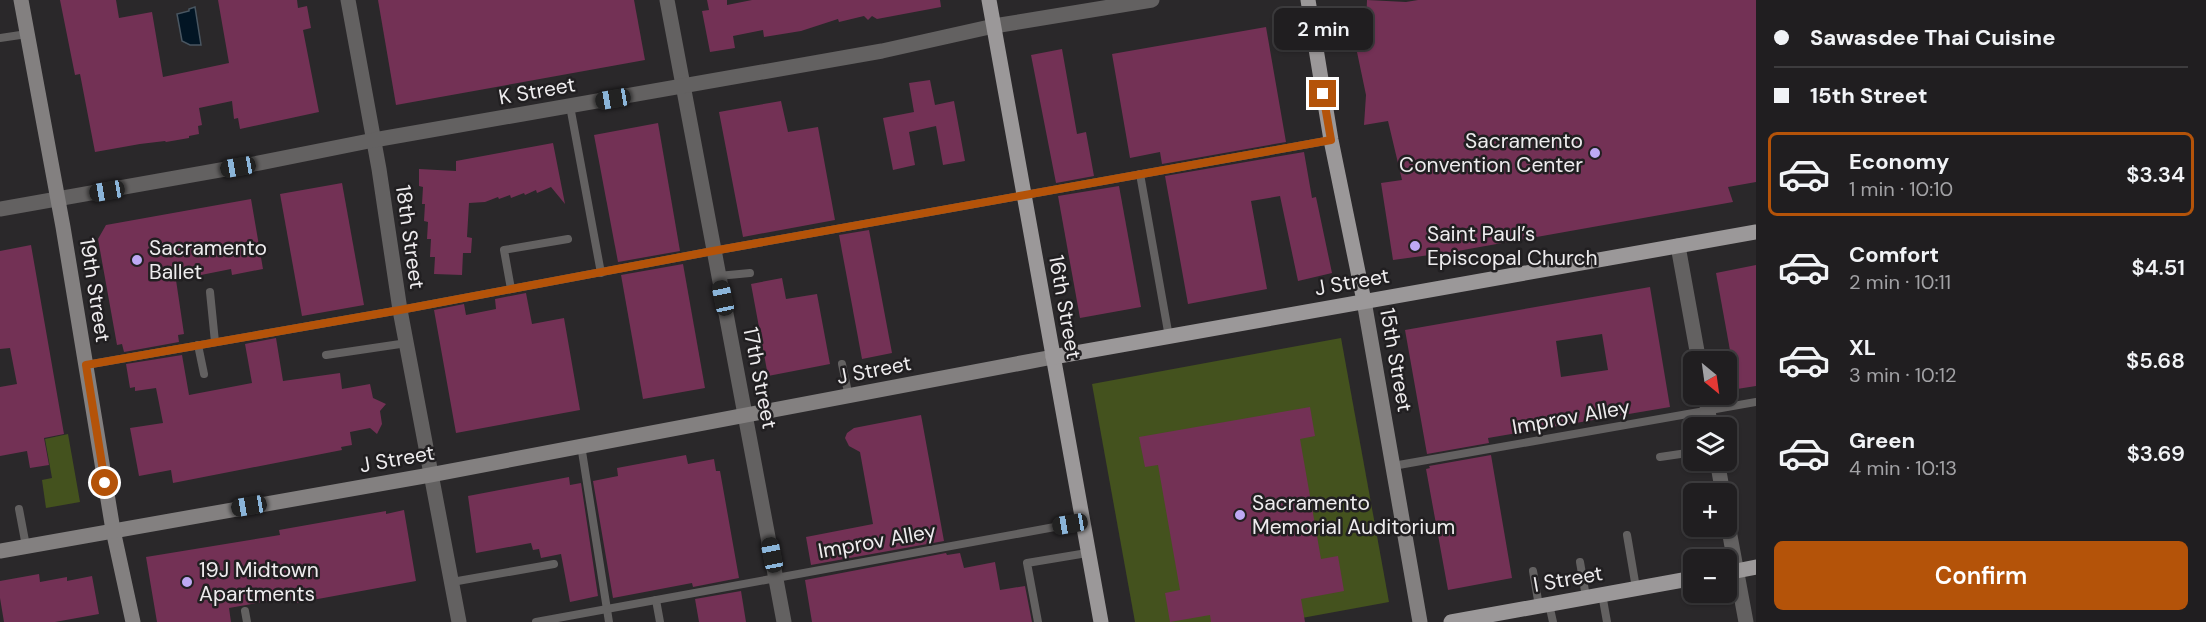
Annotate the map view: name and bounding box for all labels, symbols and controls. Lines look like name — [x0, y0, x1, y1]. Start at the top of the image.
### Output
callout: 2 min — [1274, 7, 1372, 49]
text: 2 min — [1297, 16, 1350, 42]
text: Sawasdee Thai Cuisine — [1810, 23, 2055, 52]
street label: K Street — [496, 70, 578, 112]
route end — [1309, 80, 1336, 107]
text: 15th Street — [1810, 81, 1927, 110]
car — [594, 87, 632, 111]
place label: Sacramento Convention Center — [1399, 127, 1583, 179]
marker: Sacramento Convention Center — [1588, 146, 1602, 160]
icon: car — [1777, 147, 1831, 201]
text: Economy — [1849, 147, 1949, 176]
car — [219, 155, 257, 179]
text: $3.34 — [2126, 160, 2185, 189]
text: 1 min · 10:10 — [1849, 176, 1953, 202]
car — [88, 179, 126, 203]
street label: 18th Street — [389, 183, 431, 291]
place label: Saint Paul’s Episcopal Church — [1427, 220, 1598, 272]
place label: Sacramento Ballet — [149, 234, 267, 286]
street label: 19th Street — [73, 236, 117, 344]
marker: Saint Paul’s Episcopal Church — [1408, 239, 1422, 253]
icon: car — [1777, 240, 1831, 294]
text: Comfort — [1849, 240, 1939, 269]
marker: Sacramento Ballet — [130, 253, 144, 267]
street label: 16th Street — [1042, 253, 1088, 361]
text: $4.51 — [2131, 253, 2185, 282]
street label: J Street — [1312, 262, 1392, 302]
text: 2 min · 10:11 — [1849, 269, 1951, 295]
car — [710, 279, 736, 317]
street label: 15th Street — [1373, 306, 1419, 414]
street label: 17th Street — [736, 325, 784, 431]
icon: car — [1777, 333, 1831, 387]
text: XL — [1849, 333, 1876, 362]
text: $5.68 — [2126, 346, 2185, 375]
street label: J Street — [834, 349, 914, 391]
north arrow — [1683, 351, 1737, 405]
map controls — [1683, 351, 1737, 603]
text: 3 min · 10:12 — [1849, 362, 1957, 388]
street label: Improv Alley — [1510, 393, 1632, 441]
button: layers — [1683, 417, 1737, 471]
icon: car — [1777, 426, 1831, 480]
text: Green — [1849, 426, 1915, 455]
street label: J Street — [357, 439, 437, 479]
text: $3.69 — [2127, 439, 2185, 468]
text: 4 min · 10:13 — [1849, 455, 1957, 481]
route start — [91, 469, 118, 496]
button: + — [1683, 483, 1737, 537]
place label: Sacramento Memorial Auditorium — [1252, 489, 1455, 541]
car — [230, 494, 268, 518]
marker: Sacramento Memorial Auditorium — [1233, 508, 1247, 522]
car — [1051, 512, 1089, 536]
street label: Improv Alley — [816, 517, 938, 565]
car — [760, 536, 784, 574]
button: Confirm — [1774, 541, 2188, 610]
button: − — [1683, 549, 1737, 603]
place label: 19J Midtown Apartments — [199, 556, 319, 608]
street label: I Street — [1531, 559, 1605, 599]
marker: 19J Midtown Apartments — [180, 575, 194, 589]

